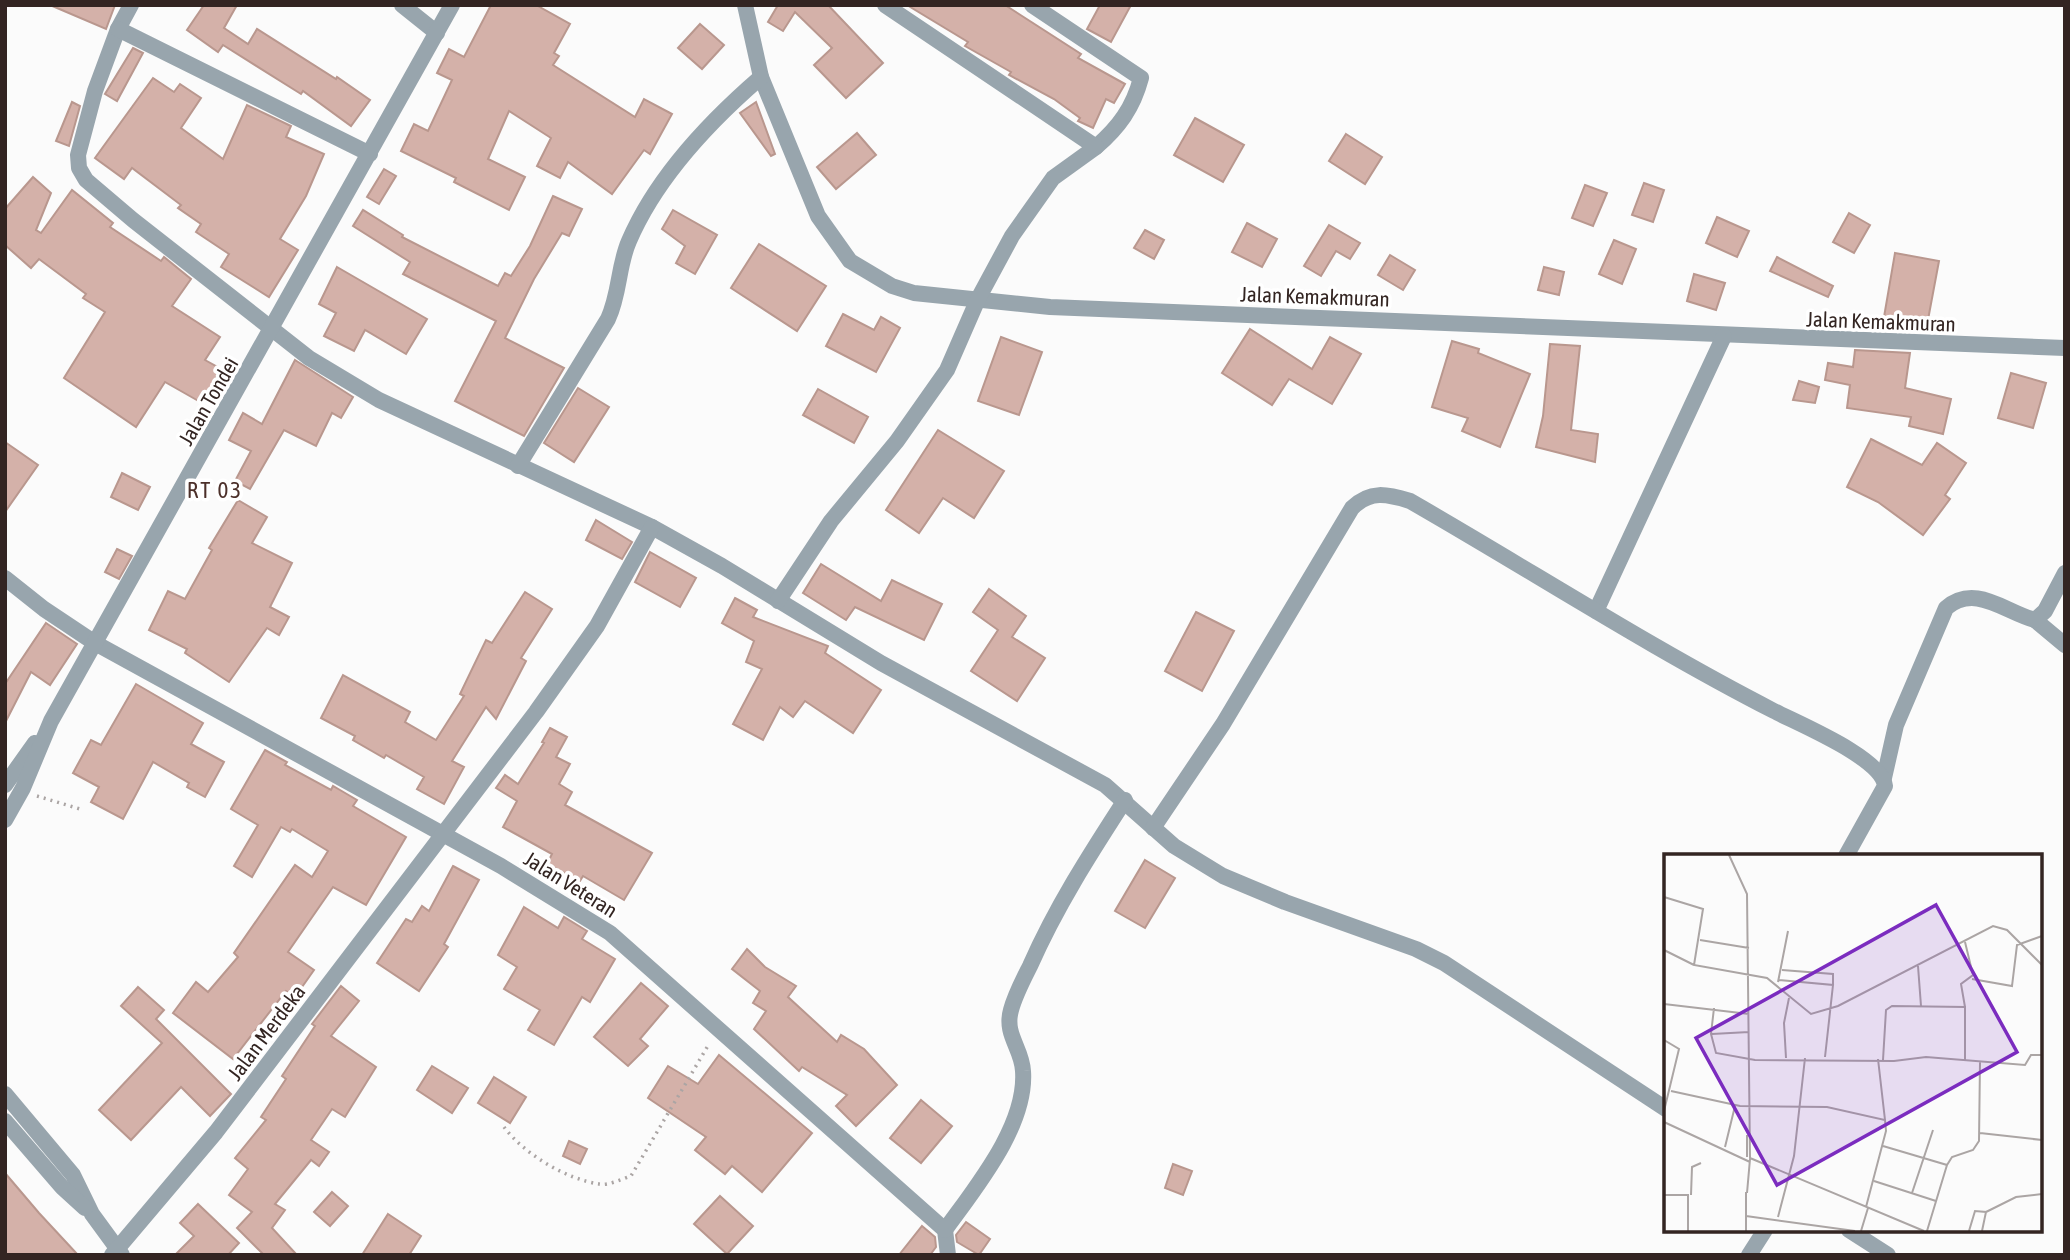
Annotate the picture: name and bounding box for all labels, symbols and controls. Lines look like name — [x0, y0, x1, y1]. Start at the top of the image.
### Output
street label: Jalan Kemakmuran — [1240, 281, 1390, 311]
street label: Jalan Kemakmuran — [1806, 306, 1956, 336]
street label: Jalan Tondei — [173, 353, 243, 449]
district label: RT 03 — [187, 477, 243, 503]
street label: Jalan Veteran — [520, 846, 622, 922]
inset map — [1664, 854, 2042, 1232]
street label: Jalan Merdeka — [222, 980, 310, 1084]

